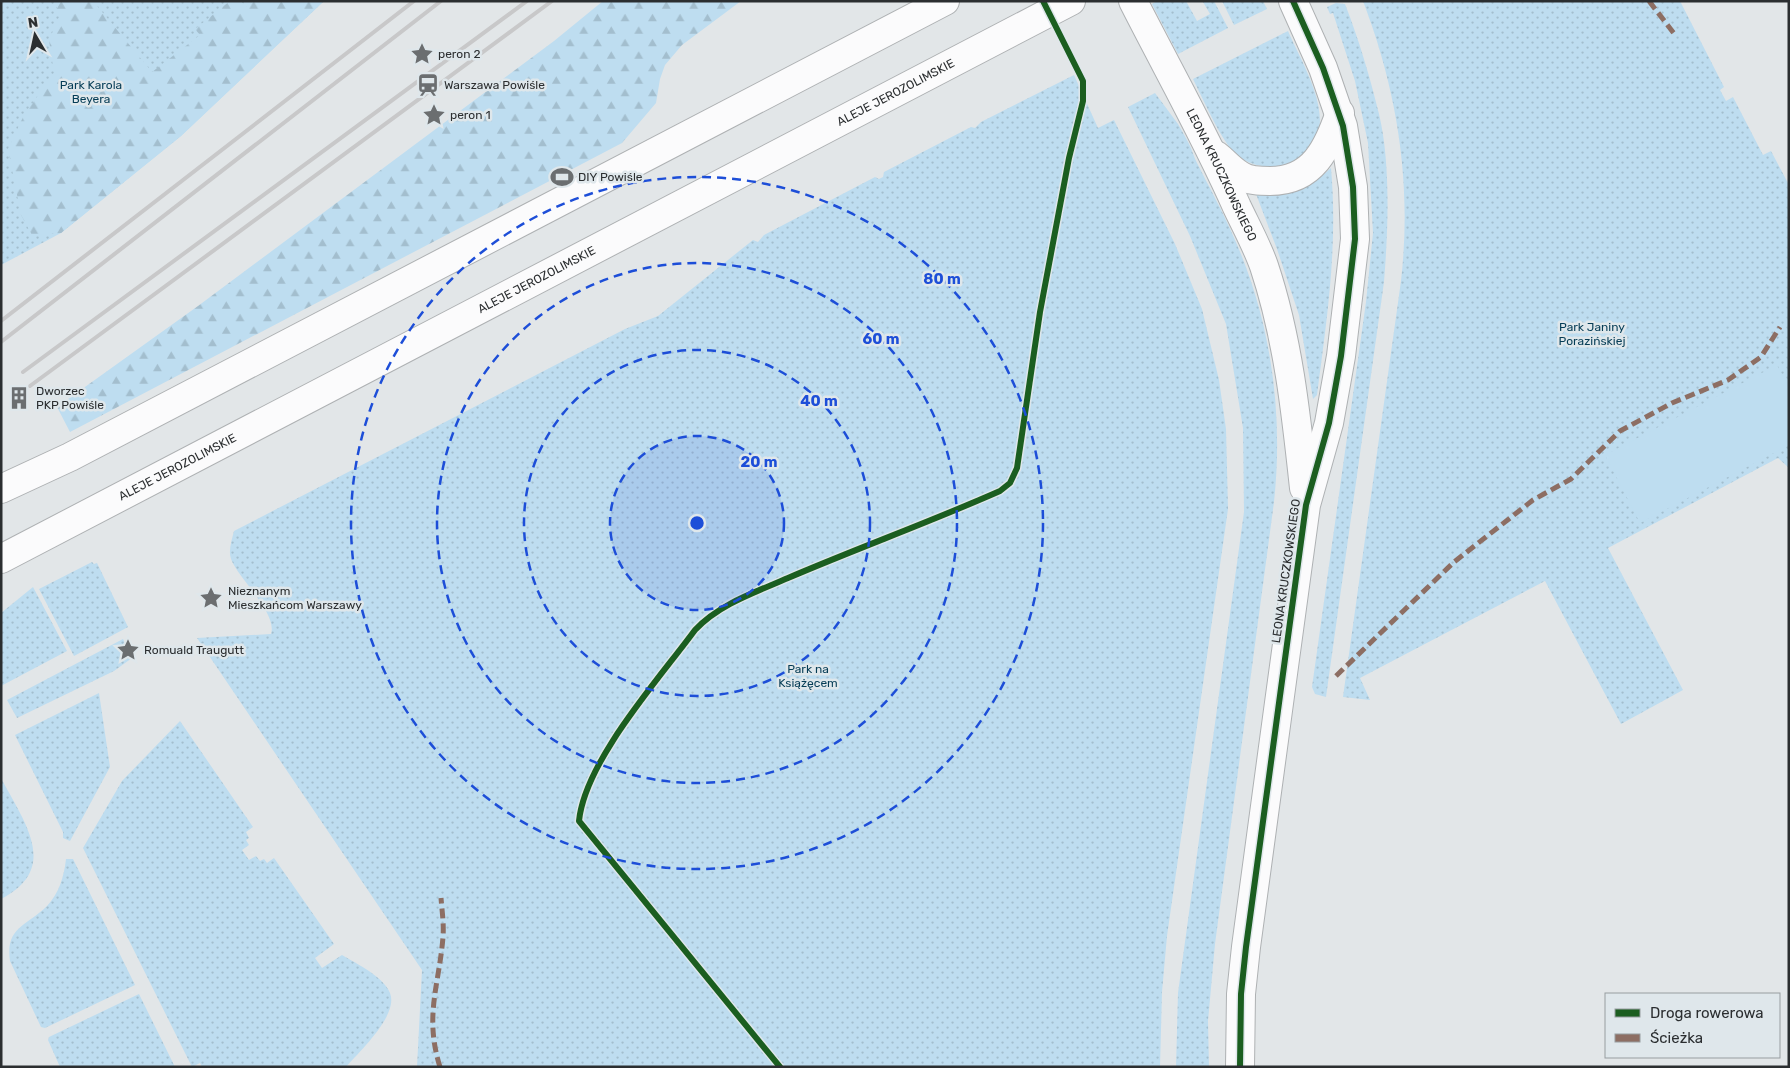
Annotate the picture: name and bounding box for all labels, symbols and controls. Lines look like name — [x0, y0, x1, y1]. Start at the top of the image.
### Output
north arrow — [10, 10, 60, 60]
text: N — [27, 13, 39, 32]
place icon: peron 2 — [409, 41, 435, 67]
place label: peron 2 — [438, 47, 480, 61]
street label: ALEJE JEROZOLIMSKIE — [834, 56, 957, 129]
station icon: Warszawa Powiśle — [415, 72, 441, 98]
park label: Park Karola Beyera — [60, 78, 122, 106]
place label: Warszawa Powiśle — [444, 78, 545, 92]
place icon: peron 1 — [421, 102, 447, 128]
street label: LEONA KRUCZKOWSKIEGO — [1183, 106, 1260, 243]
place label: peron 1 — [450, 108, 491, 122]
sports icon: DIY Powiśle — [549, 164, 575, 190]
place label: DIY Powiśle — [578, 170, 643, 184]
street label: ALEJE JEROZOLIMSKIE — [475, 243, 598, 316]
text: 80 m — [923, 270, 961, 288]
park label: Park Janiny Porazińskiej — [1559, 320, 1625, 348]
text: 60 m — [863, 330, 899, 348]
place label: Dworzec PKP Powiśle — [36, 384, 104, 412]
building icon: Dworzec PKP Powiśle — [6, 385, 32, 411]
text: 40 m — [800, 392, 838, 410]
street label: ALEJE JEROZOLIMSKIE — [116, 431, 239, 503]
text: 20 m — [741, 453, 777, 471]
street label: LEONA KRUCZKOWSKIEGO — [1269, 498, 1303, 644]
centre of rings — [688, 514, 706, 532]
place label: Nieznanym Mieszkańcom Warszawy — [228, 584, 362, 612]
place icon: Nieznanym Mieszkańcom Warszawy — [198, 585, 224, 611]
place icon: Romuald Traugutt — [115, 637, 141, 663]
place label: Romuald Traugutt — [144, 643, 244, 657]
park label: Park na Książęcem — [778, 662, 838, 690]
legend — [1605, 993, 1780, 1058]
text: Droga rowerowa — [1650, 1004, 1764, 1022]
text: Ścieżka — [1650, 1029, 1703, 1047]

